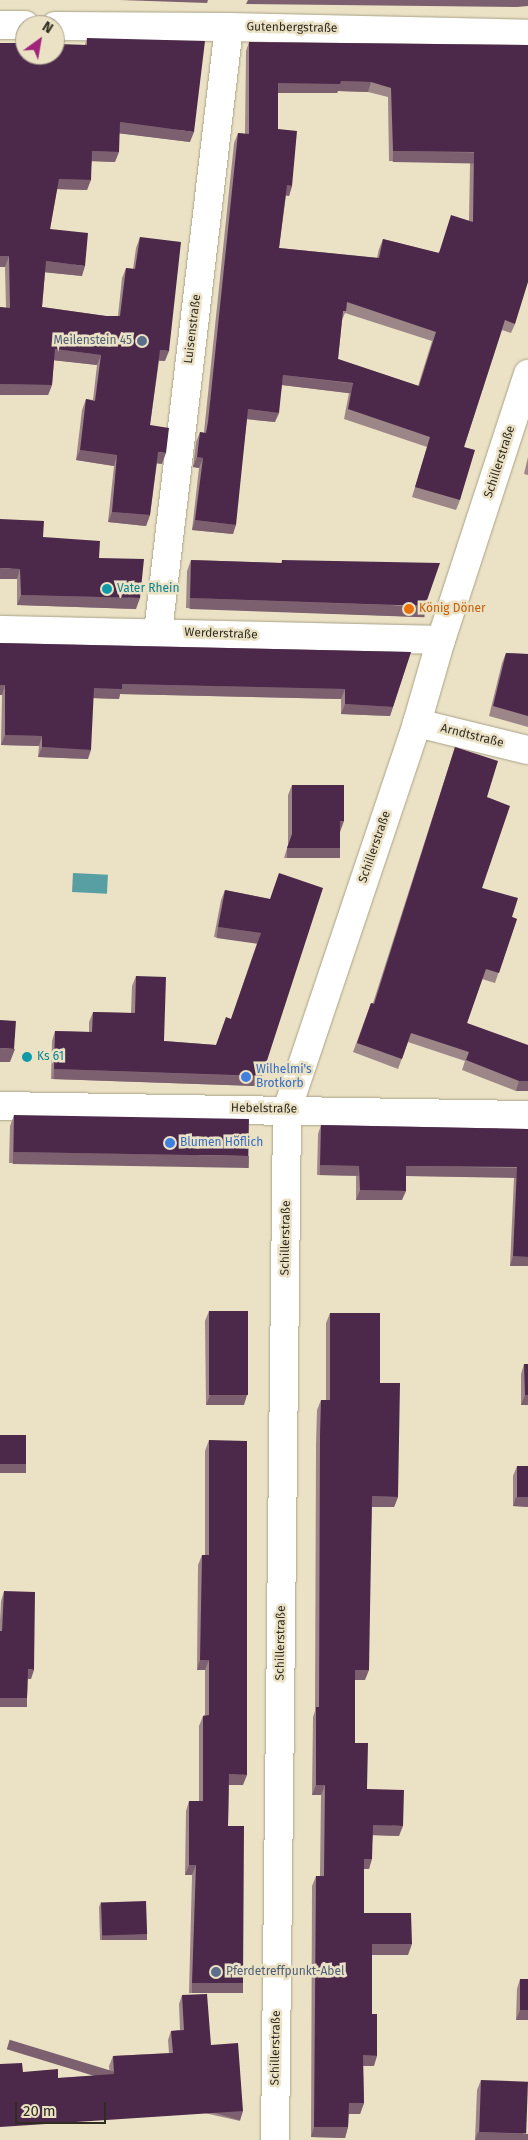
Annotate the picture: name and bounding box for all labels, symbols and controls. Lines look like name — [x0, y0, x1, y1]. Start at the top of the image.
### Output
north arrow — [15, 15, 65, 65]
text: N — [39, 18, 56, 37]
street label: Gutenbergstraße — [246, 20, 338, 36]
street label: Luisenstraße — [182, 294, 204, 364]
place label: Meilenstein 45 — [54, 334, 132, 348]
marker: Meilenstein 45 — [136, 335, 148, 347]
street label: Schillerstraße — [482, 424, 518, 500]
place label: Vater Rhein — [117, 582, 179, 596]
marker: Vater Rhein — [101, 583, 113, 595]
place label: König Döner — [419, 602, 486, 616]
marker: König Döner — [403, 603, 415, 615]
street label: Werderstraße — [184, 626, 258, 642]
street label: Arndtstraße — [439, 721, 505, 751]
street label: Schillerstraße — [356, 809, 394, 885]
place label: Ks 61 — [37, 1050, 64, 1064]
marker: Ks 61 — [21, 1051, 33, 1063]
place label: Wilhelmi's Brotkorb — [256, 1063, 312, 1091]
marker: Wilhelmi's Brotkorb — [240, 1071, 252, 1083]
street label: Hebelstraße — [231, 1101, 297, 1117]
place label: Blumen Höflich — [180, 1136, 263, 1150]
marker: Blumen Höflich — [164, 1137, 176, 1149]
street label: Schillerstraße — [278, 1200, 294, 1276]
street label: Schillerstraße — [273, 1605, 289, 1681]
place label: Pferdetreffpunkt-Abel — [226, 1965, 344, 1979]
marker: Pferdetreffpunkt-Abel — [210, 1966, 222, 1978]
street label: Schillerstraße — [268, 2010, 284, 2086]
scale bar — [18, 2092, 109, 2124]
text: 20 m — [23, 2102, 56, 2120]

